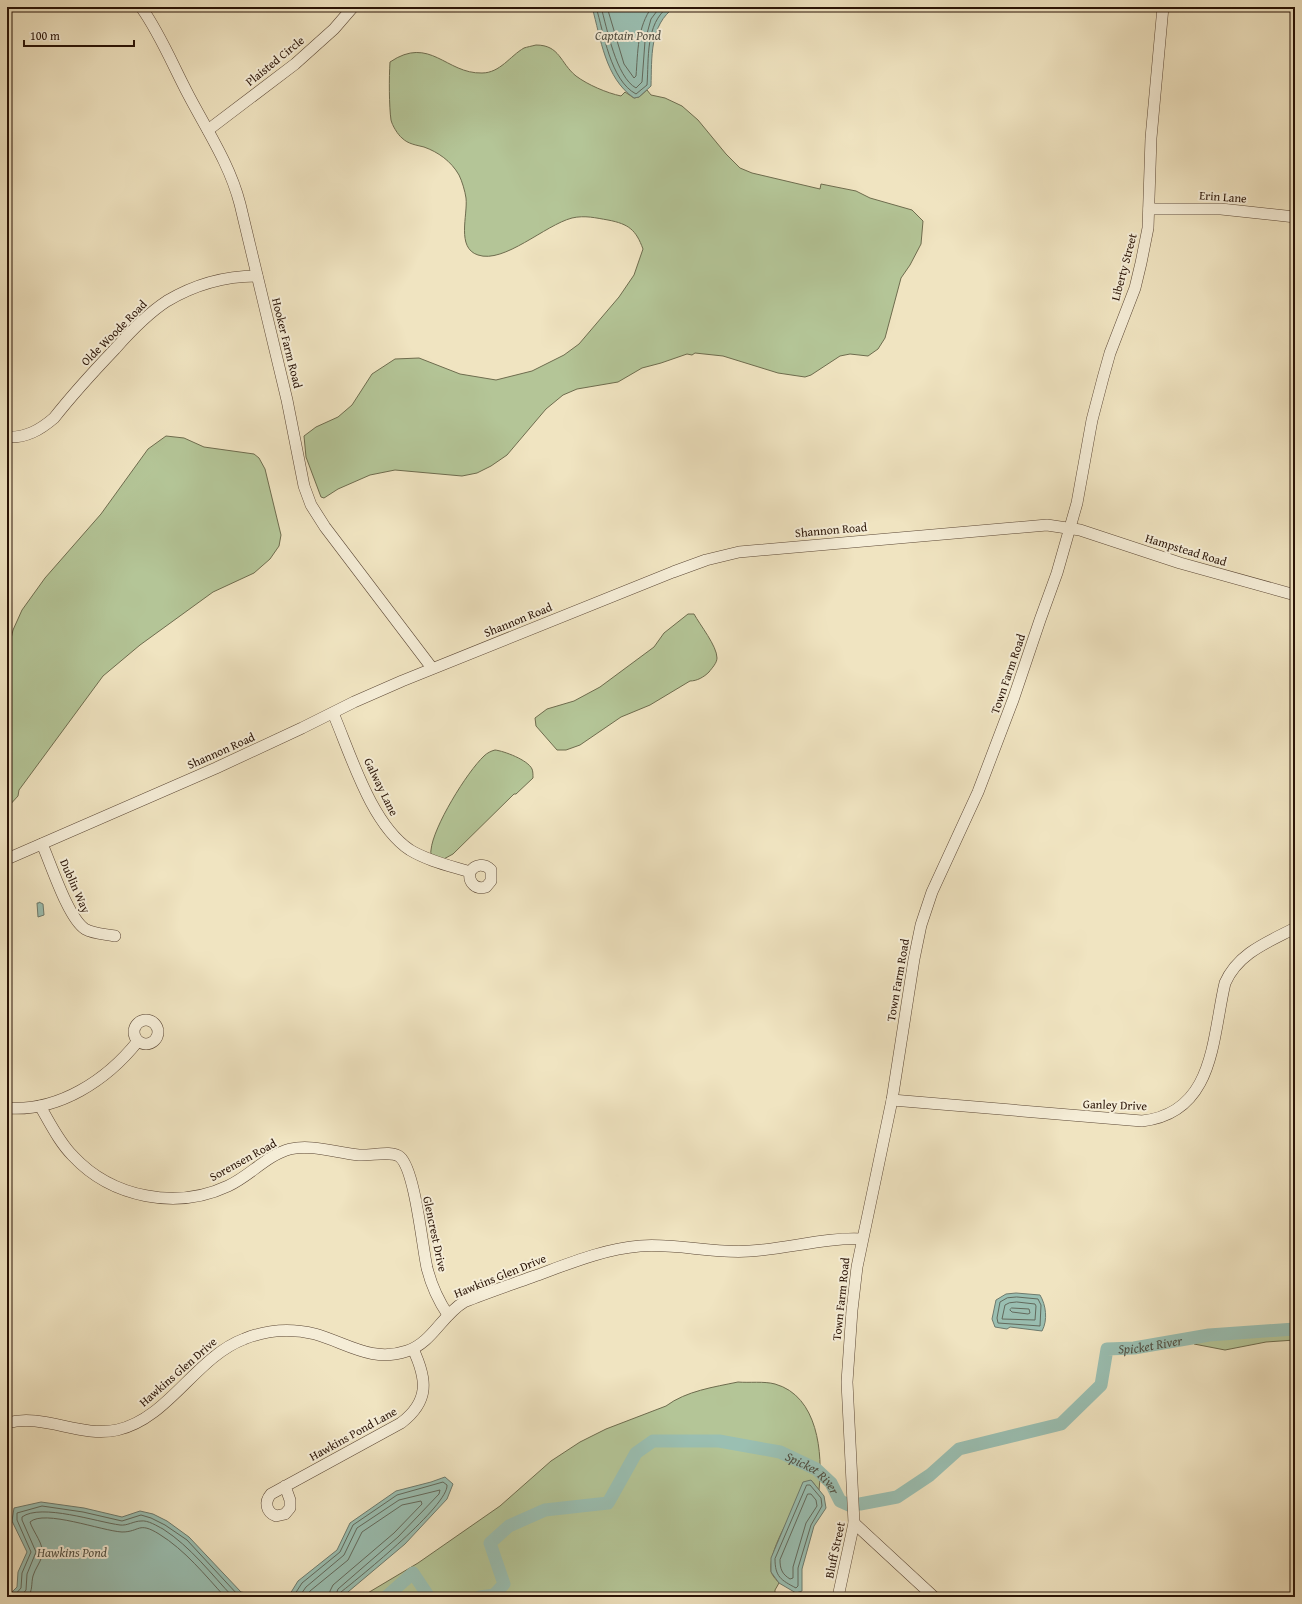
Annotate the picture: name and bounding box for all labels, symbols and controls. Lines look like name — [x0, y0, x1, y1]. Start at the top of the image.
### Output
scale bar — [24, 22, 134, 48]
water label: Captain Pond — [595, 26, 661, 45]
text: 100 m — [30, 27, 60, 44]
street label: Plaisted Circle — [242, 31, 308, 90]
street label: Erin Lane — [1199, 186, 1248, 207]
street label: Liberty Street — [1106, 231, 1141, 303]
street label: Olde Woode Road — [77, 295, 151, 369]
street label: Hooker Farm Road — [268, 296, 307, 391]
street label: Shannon Road — [794, 518, 868, 541]
street label: Hampstead Road — [1143, 529, 1230, 570]
street label: Shannon Road — [481, 598, 555, 641]
street label: Town Farm Road — [986, 631, 1029, 716]
street label: Shannon Road — [184, 728, 258, 773]
street label: Galway Lane — [360, 755, 403, 819]
street label: Dublin Way — [56, 856, 95, 916]
street label: Town Farm Road — [882, 937, 913, 1023]
street label: Ganley Drive — [1083, 1095, 1148, 1114]
street label: Sorensen Road — [206, 1134, 280, 1185]
street label: Glencrest Drive — [419, 1194, 452, 1274]
street label: Hawkins Glen Drive — [451, 1249, 549, 1302]
street label: Town Farm Road — [828, 1256, 853, 1341]
water label: Spicket River — [1118, 1331, 1185, 1359]
street label: Hawkins Glen Drive — [135, 1333, 220, 1410]
street label: Hawkins Pond Lane — [306, 1402, 400, 1465]
water label: Spicket River — [782, 1447, 845, 1499]
street label: Bluff Street — [820, 1519, 849, 1580]
water label: Hawkins Pond — [36, 1543, 107, 1562]

